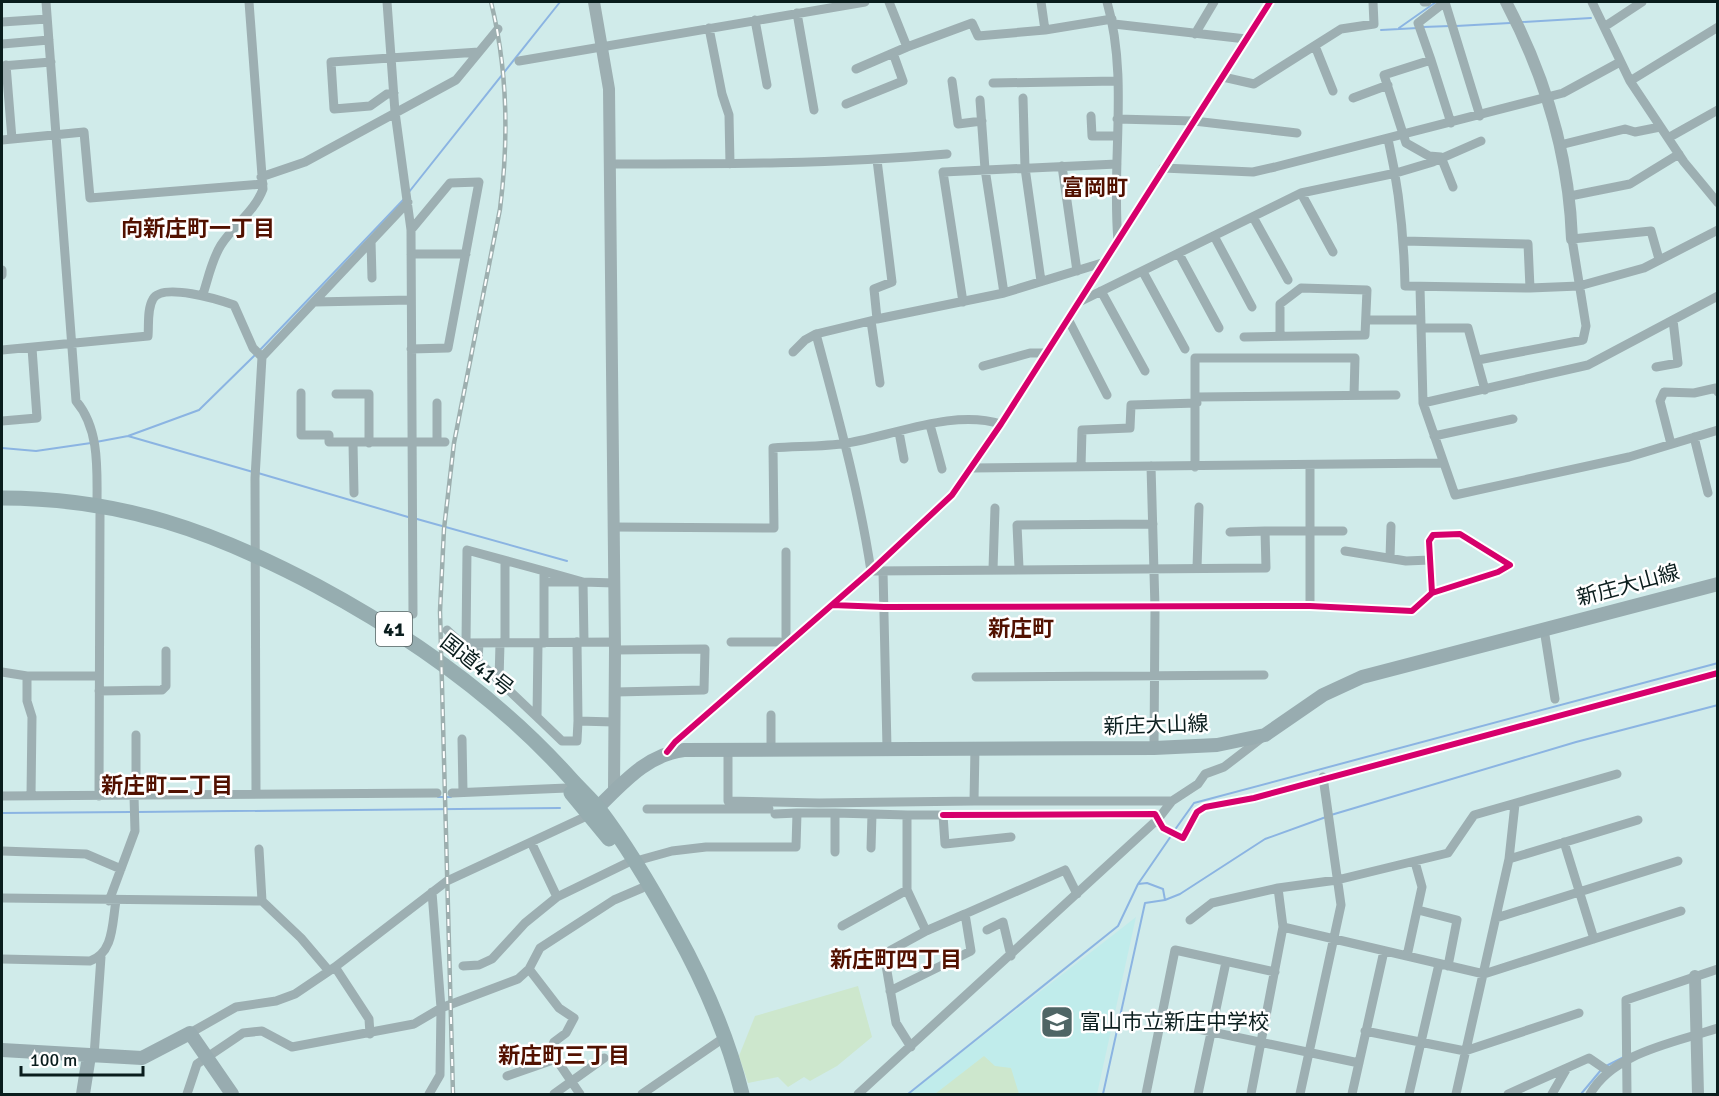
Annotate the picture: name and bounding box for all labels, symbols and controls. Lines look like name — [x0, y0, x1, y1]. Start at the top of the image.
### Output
district label: 富岡町 — [1062, 174, 1128, 201]
district label: 向新庄町一丁目 — [121, 215, 275, 242]
street label: 新庄大山線 — [1574, 559, 1682, 611]
road number: 41 — [376, 612, 412, 646]
district label: 新庄町 — [988, 615, 1054, 642]
street label: 国道41号 — [435, 628, 519, 702]
street label: 新庄大山線 — [1103, 710, 1209, 740]
district label: 新庄町二丁目 — [101, 772, 233, 799]
district label: 新庄町四丁目 — [830, 946, 962, 973]
school or university icon: 富山市立新庄中学校 — [1039, 1004, 1075, 1040]
place label: 富山市立新庄中学校 — [1080, 1009, 1269, 1035]
scale bar — [21, 1039, 142, 1077]
district label: 新庄町三丁目 — [498, 1042, 630, 1069]
text: 100 m — [30, 1049, 77, 1071]

